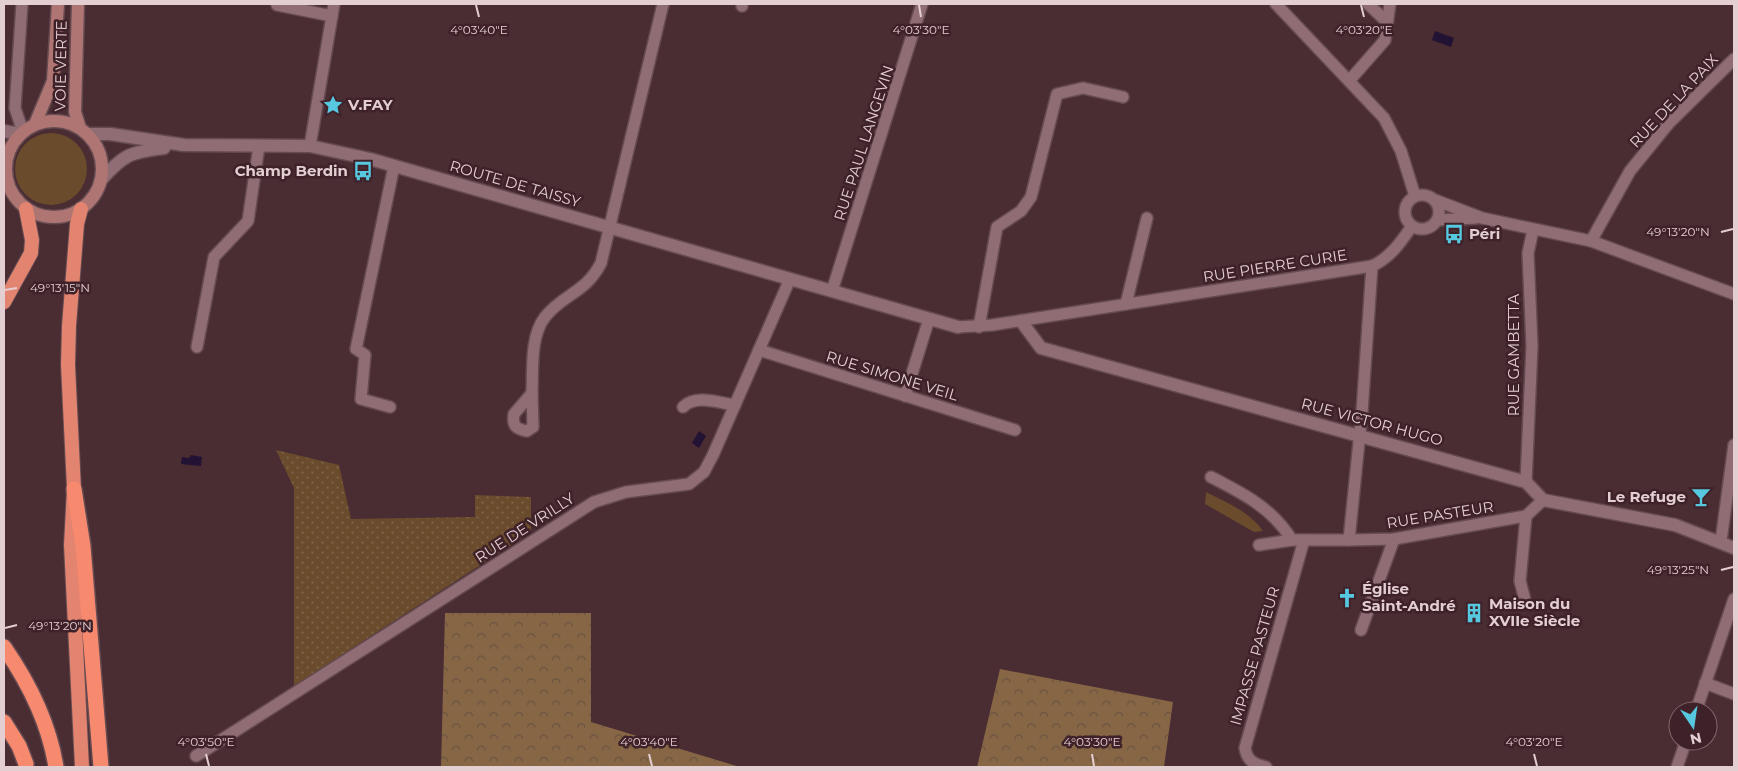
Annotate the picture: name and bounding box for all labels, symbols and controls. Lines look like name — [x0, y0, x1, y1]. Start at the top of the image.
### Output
street label: VOIE VERTE — [50, 20, 71, 112]
text: 4°03'40"E — [450, 22, 508, 37]
text: 4°03'30"E — [892, 22, 950, 37]
text: 4°03'20"E — [1335, 22, 1393, 37]
street label: RUE DE LA PAIX — [1625, 50, 1722, 152]
street label: RUE PAUL LANGEVIN — [829, 63, 898, 223]
place icon: V.FAY — [322, 94, 344, 116]
place label: V.FAY — [347, 95, 393, 114]
street label: ROUTE DE TAISSY — [448, 156, 583, 211]
bus stop icon: Champ Berdin — [352, 160, 374, 182]
place label: Champ Berdin — [235, 161, 348, 180]
bus stop icon: Péri — [1443, 223, 1465, 245]
place label: Péri — [1469, 224, 1500, 243]
text: 49°13'20"N — [1646, 224, 1710, 239]
street label: RUE PIERRE CURIE — [1202, 245, 1348, 286]
text: 49°13'15"N — [30, 280, 90, 295]
street label: RUE GAMBETTA — [1504, 294, 1523, 416]
street label: RUE SIMONE VEIL — [824, 346, 961, 405]
street label: RUE VICTOR HUGO — [1299, 393, 1445, 450]
bar icon: Le Refuge — [1690, 486, 1712, 508]
place label: Le Refuge — [1607, 487, 1686, 506]
street label: RUE DE VRILLY — [471, 488, 578, 567]
street label: RUE PASTEUR — [1385, 497, 1495, 532]
text: 49°13'25"N — [1647, 562, 1709, 577]
place label: Église Saint-André — [1362, 579, 1456, 615]
street label: IMPASSE PASTEUR — [1226, 584, 1283, 727]
church icon: Église Saint-André — [1336, 587, 1358, 609]
place label: Maison du XVIIe Siècle — [1489, 594, 1580, 630]
building icon: Maison du XVIIe Siècle — [1463, 602, 1485, 624]
text: 49°13'20"N — [28, 618, 92, 633]
north arrow — [1668, 701, 1718, 751]
text: N — [1688, 729, 1703, 749]
text: 4°03'50"E — [178, 734, 234, 749]
text: 4°03'40"E — [620, 734, 678, 749]
text: 4°03'30"E — [1063, 734, 1121, 749]
text: 4°03'20"E — [1505, 734, 1563, 749]

